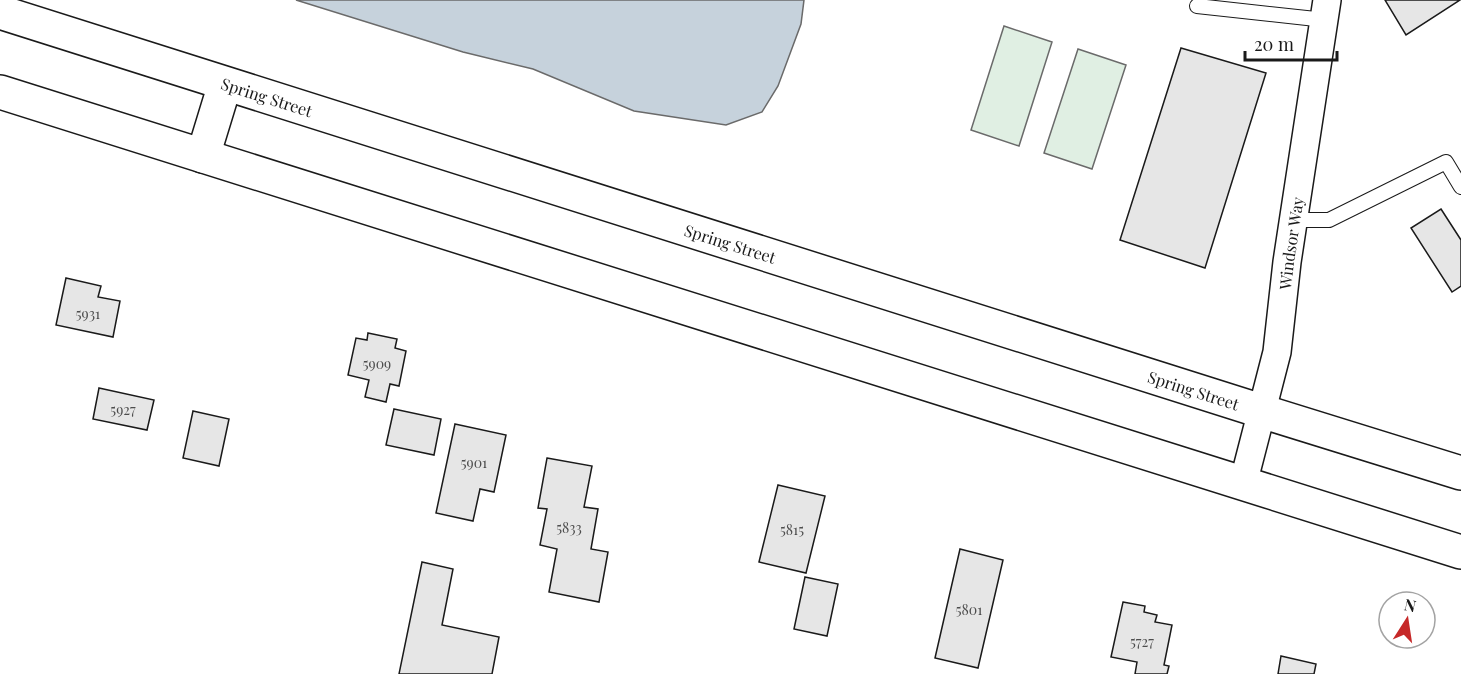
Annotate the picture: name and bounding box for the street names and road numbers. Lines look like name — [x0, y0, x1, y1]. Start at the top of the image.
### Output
street label: Spring Street — [219, 72, 316, 121]
street label: Windsor Way — [1273, 195, 1307, 292]
street label: Spring Street — [682, 219, 779, 267]
street label: Spring Street — [1145, 365, 1242, 414]

